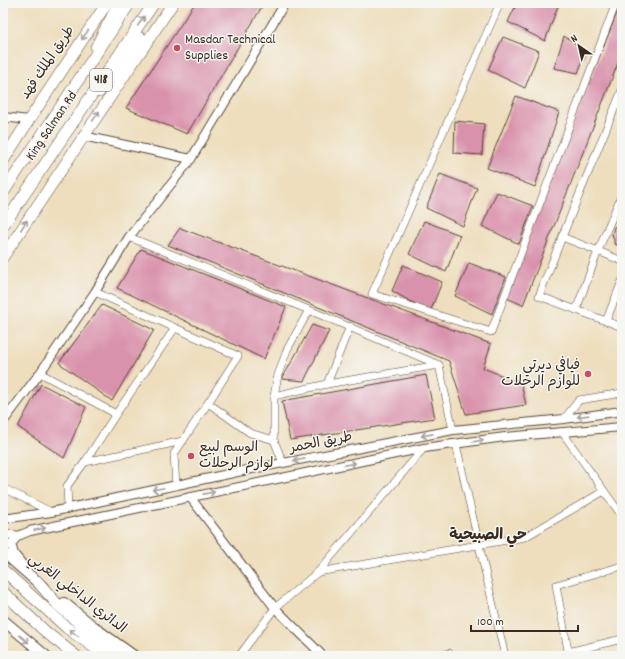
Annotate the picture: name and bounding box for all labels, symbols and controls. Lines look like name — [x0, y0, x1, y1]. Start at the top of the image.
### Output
one-way arrow — [137, 16, 146, 27]
street label: طريق الملك فهد — [16, 22, 80, 104]
north arrow — [559, 26, 599, 66]
one-way arrow — [81, 30, 89, 41]
place label: Masdar Technical Supplies — [185, 30, 276, 66]
text: N — [568, 31, 582, 48]
marker: Masdar Technical Supplies — [172, 43, 182, 53]
road number: 418 — [90, 69, 112, 91]
street label: King Salman Rd — [21, 87, 83, 165]
one-way arrow — [92, 111, 100, 122]
one-way arrow — [21, 219, 29, 231]
place label: فيافي ديرتي للوازم الرحلات — [501, 356, 580, 392]
marker: فيافي ديرتي للوازم الرحلات — [583, 369, 593, 379]
one-way arrow — [577, 412, 590, 420]
street label: طريق الحمر — [287, 427, 354, 459]
one-way arrow — [420, 432, 433, 440]
one-way arrow — [471, 437, 484, 445]
place label: الوسم لبيع لوازم الرحلات — [199, 438, 273, 474]
marker: الوسم لبيع لوازم الرحلات — [186, 451, 196, 461]
one-way arrow — [293, 457, 306, 465]
one-way arrow — [343, 460, 356, 468]
one-way arrow — [152, 486, 165, 494]
one-way arrow — [202, 489, 215, 497]
one-way arrow — [34, 524, 47, 532]
district label: حي الصبيحية — [449, 525, 527, 548]
street label: الدائري الداخلي الغربي — [23, 549, 130, 640]
scale bar — [471, 607, 578, 633]
text: 100 m — [477, 614, 504, 631]
one-way arrow — [69, 629, 80, 637]
one-way arrow — [19, 634, 30, 643]

